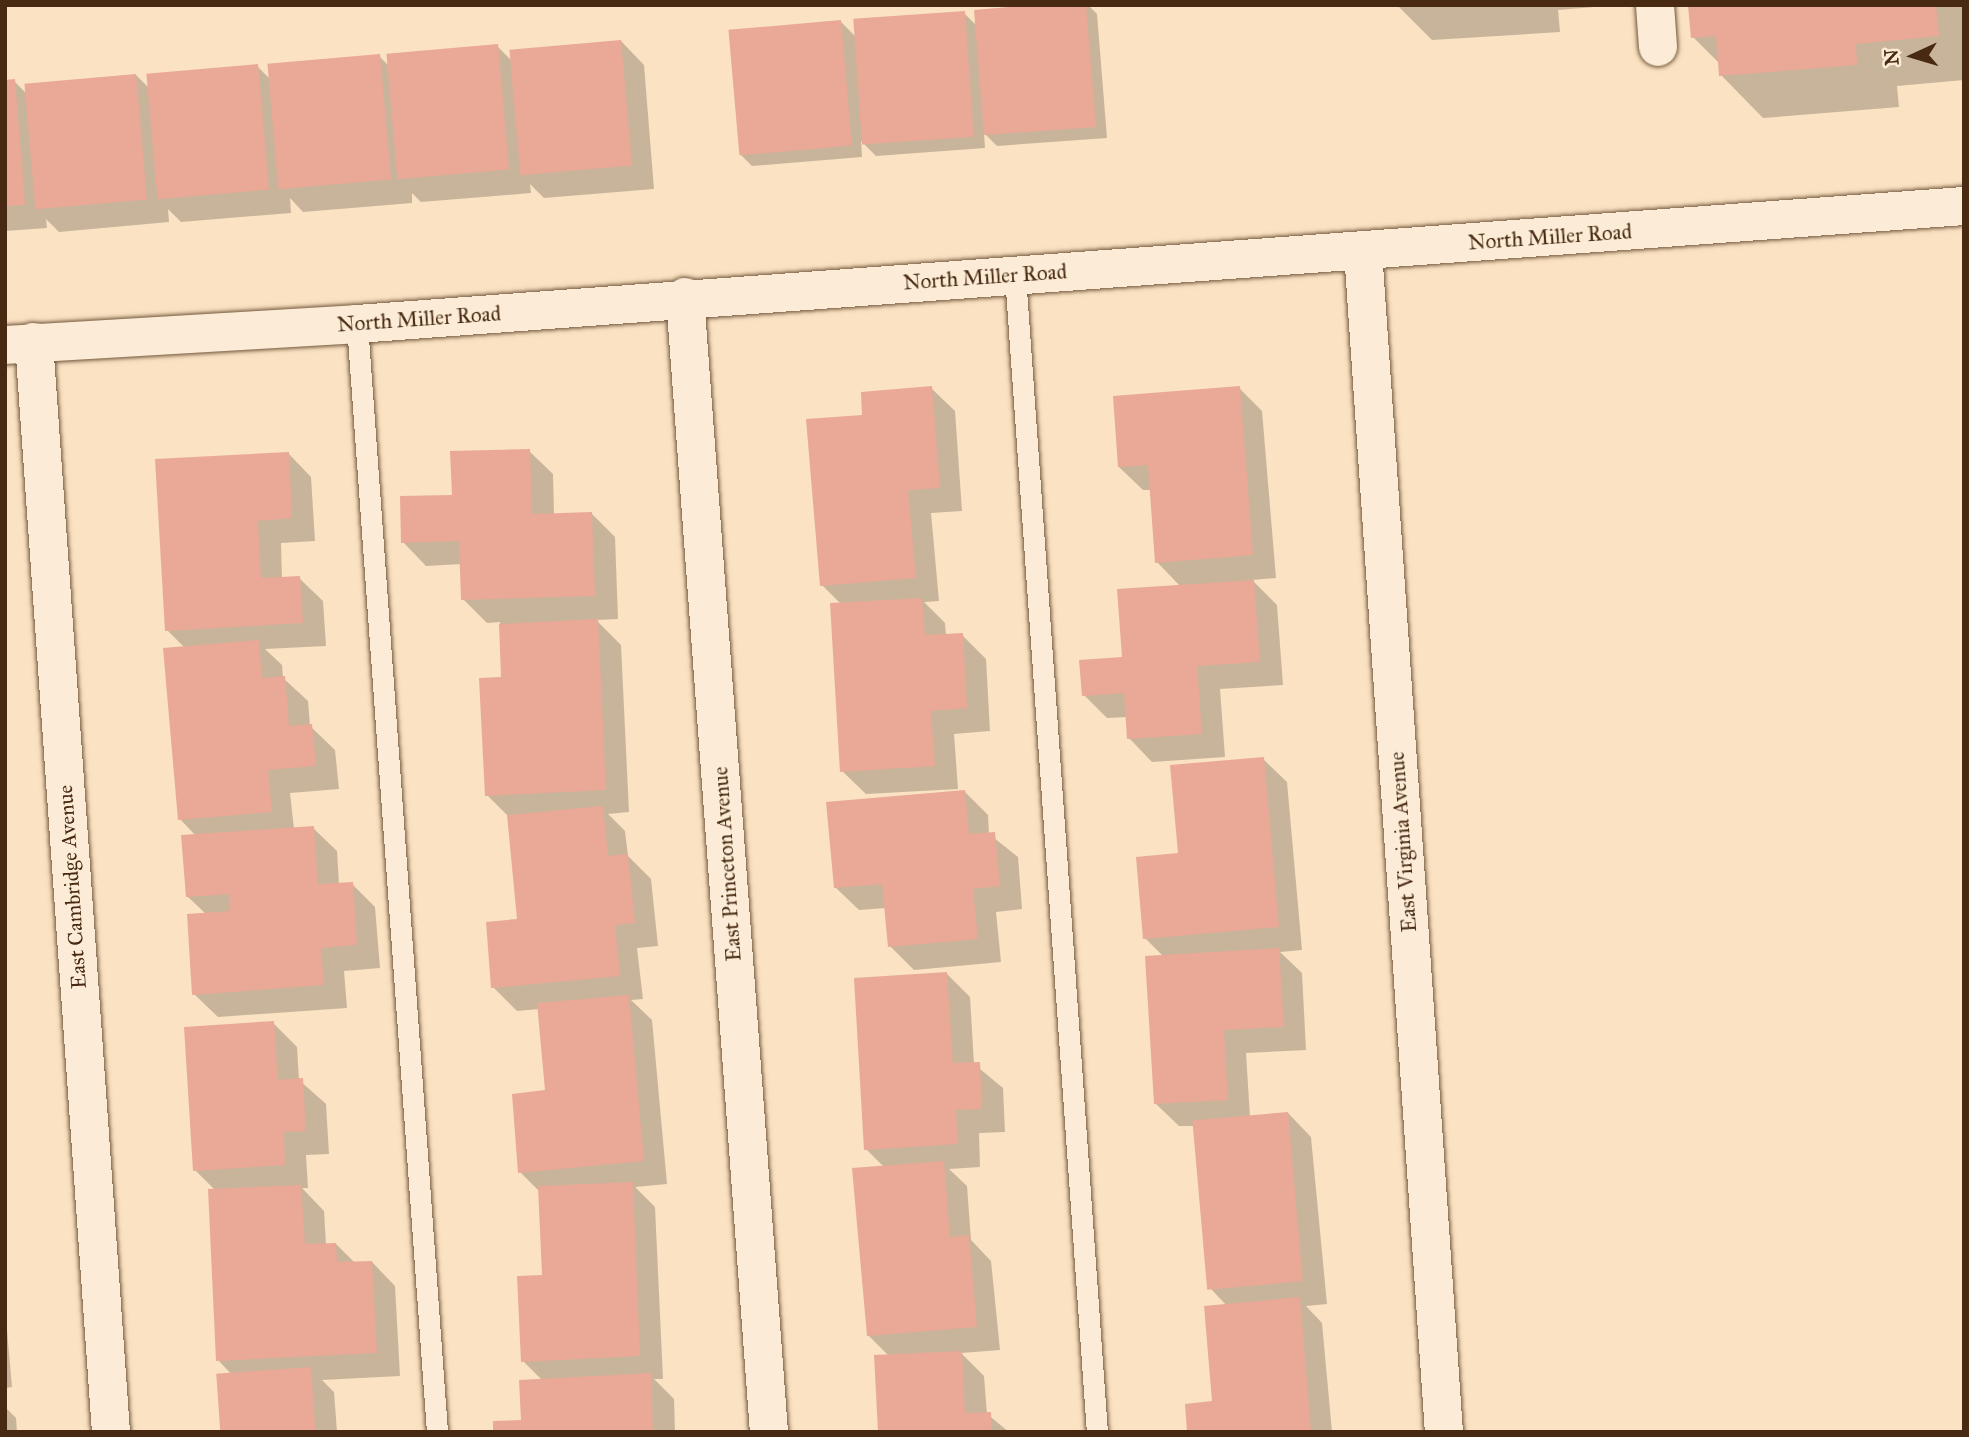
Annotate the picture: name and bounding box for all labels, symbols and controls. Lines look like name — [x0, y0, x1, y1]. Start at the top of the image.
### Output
north arrow — [1878, 21, 1948, 91]
text: N — [1880, 49, 1904, 66]
street label: North Miller Road — [1467, 219, 1633, 255]
street label: North Miller Road — [902, 259, 1068, 295]
street label: North Miller Road — [336, 301, 502, 337]
street label: East Virginia Avenue — [1384, 751, 1422, 933]
street label: East Princeton Avenue — [708, 766, 746, 962]
street label: East Cambridge Avenue — [52, 784, 92, 990]

